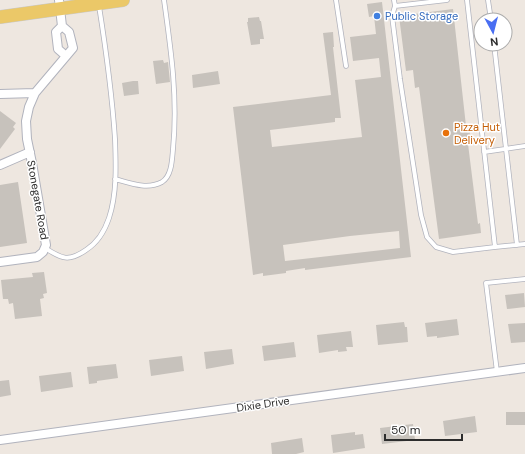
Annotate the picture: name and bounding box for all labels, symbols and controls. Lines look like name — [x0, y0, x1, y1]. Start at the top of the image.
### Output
place label: Public Storage — [385, 9, 458, 23]
marker: Public Storage — [372, 11, 382, 21]
north arrow — [473, 12, 513, 52]
text: N — [489, 34, 499, 49]
place label: Pizza Hut Delivery — [454, 120, 500, 147]
marker: Pizza Hut Delivery — [441, 128, 451, 138]
street label: Stonegate Road — [24, 159, 52, 241]
street label: Dixie Drive — [236, 393, 290, 415]
scale bar — [385, 416, 462, 442]
text: 50 m — [391, 422, 420, 438]

